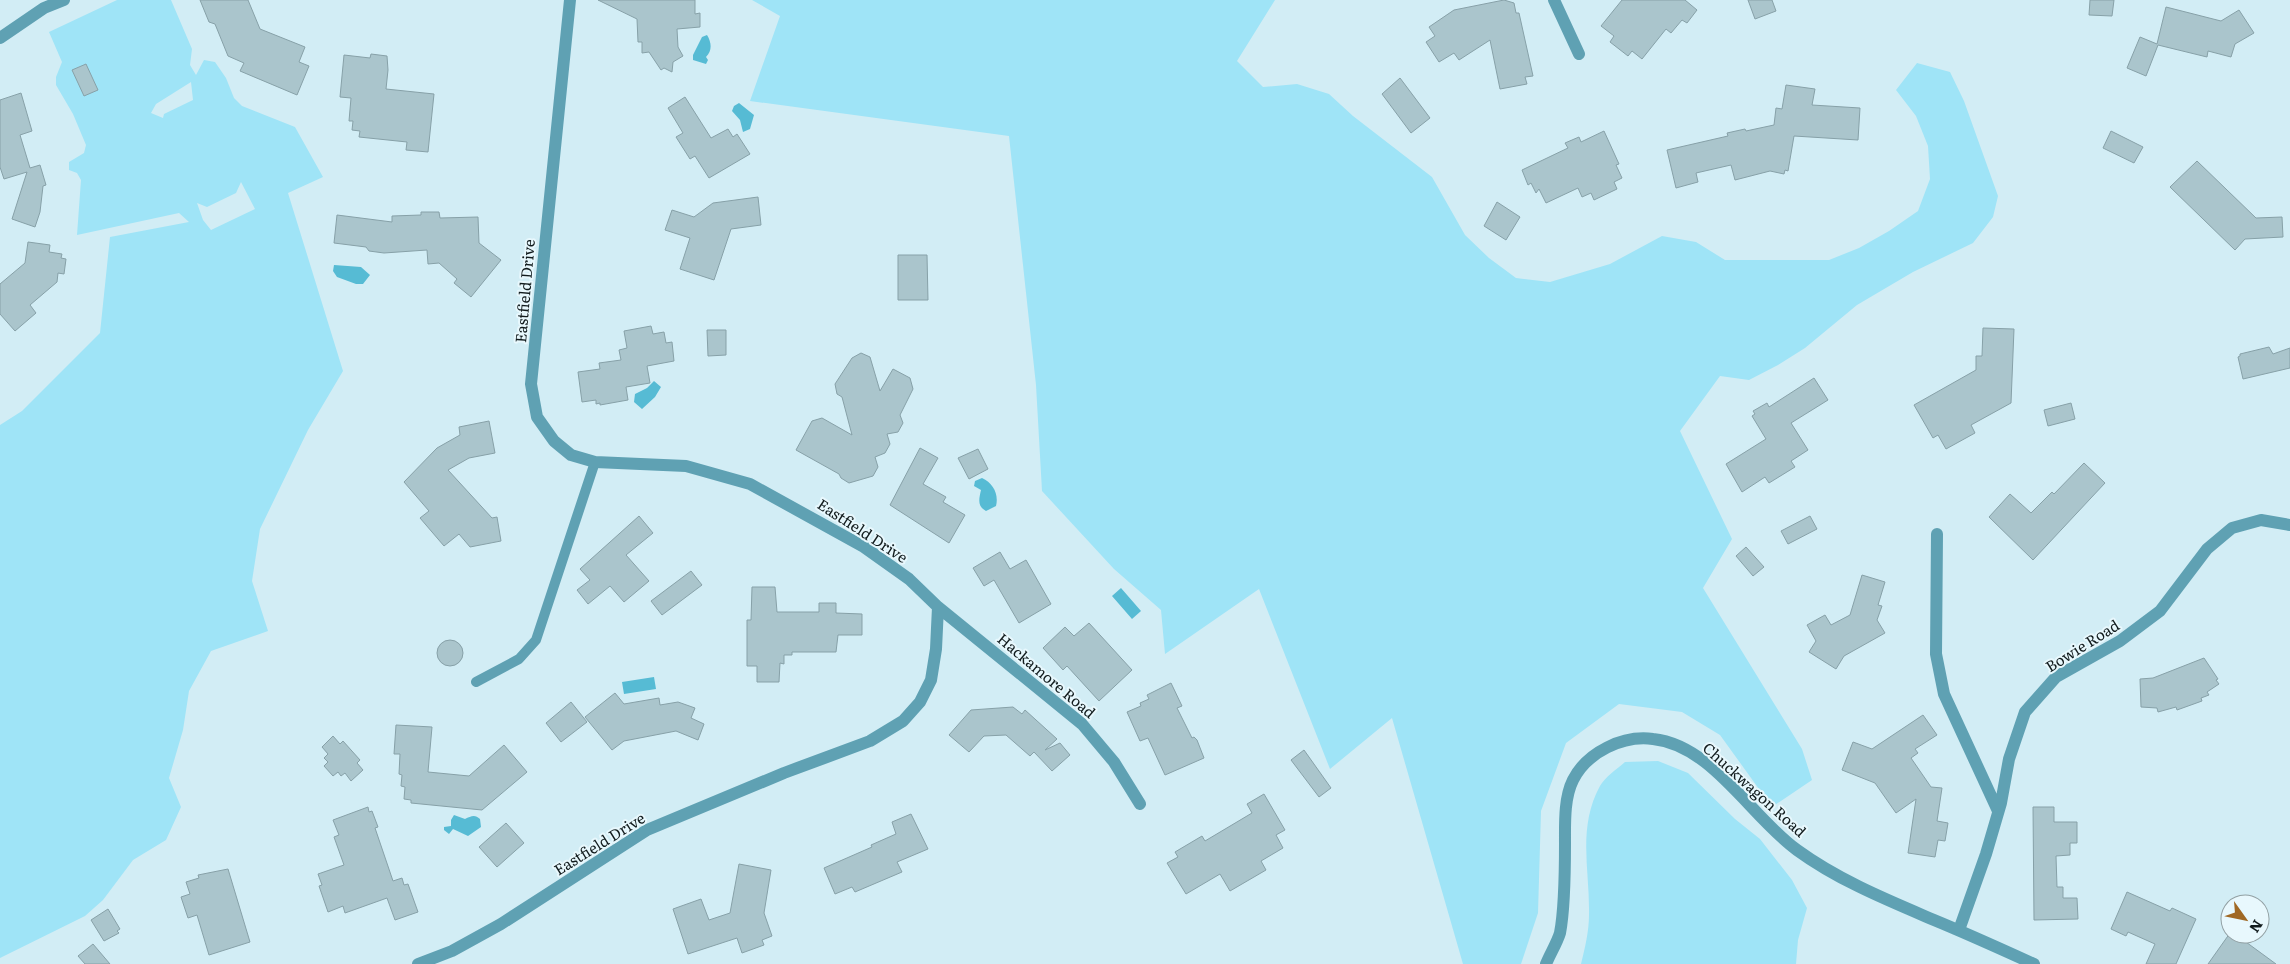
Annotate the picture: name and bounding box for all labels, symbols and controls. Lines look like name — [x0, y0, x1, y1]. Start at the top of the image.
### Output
street label: Eastfield Drive — [508, 238, 540, 344]
street label: Eastfield Drive — [813, 492, 913, 568]
street label: Bowie Road — [2040, 613, 2124, 677]
street label: Hackamore Road — [993, 627, 1101, 723]
street label: Chuckwagon Road — [1698, 736, 1812, 842]
street label: Eastfield Drive — [549, 806, 649, 880]
north arrow — [2220, 894, 2270, 944]
text: N — [2245, 916, 2268, 937]

